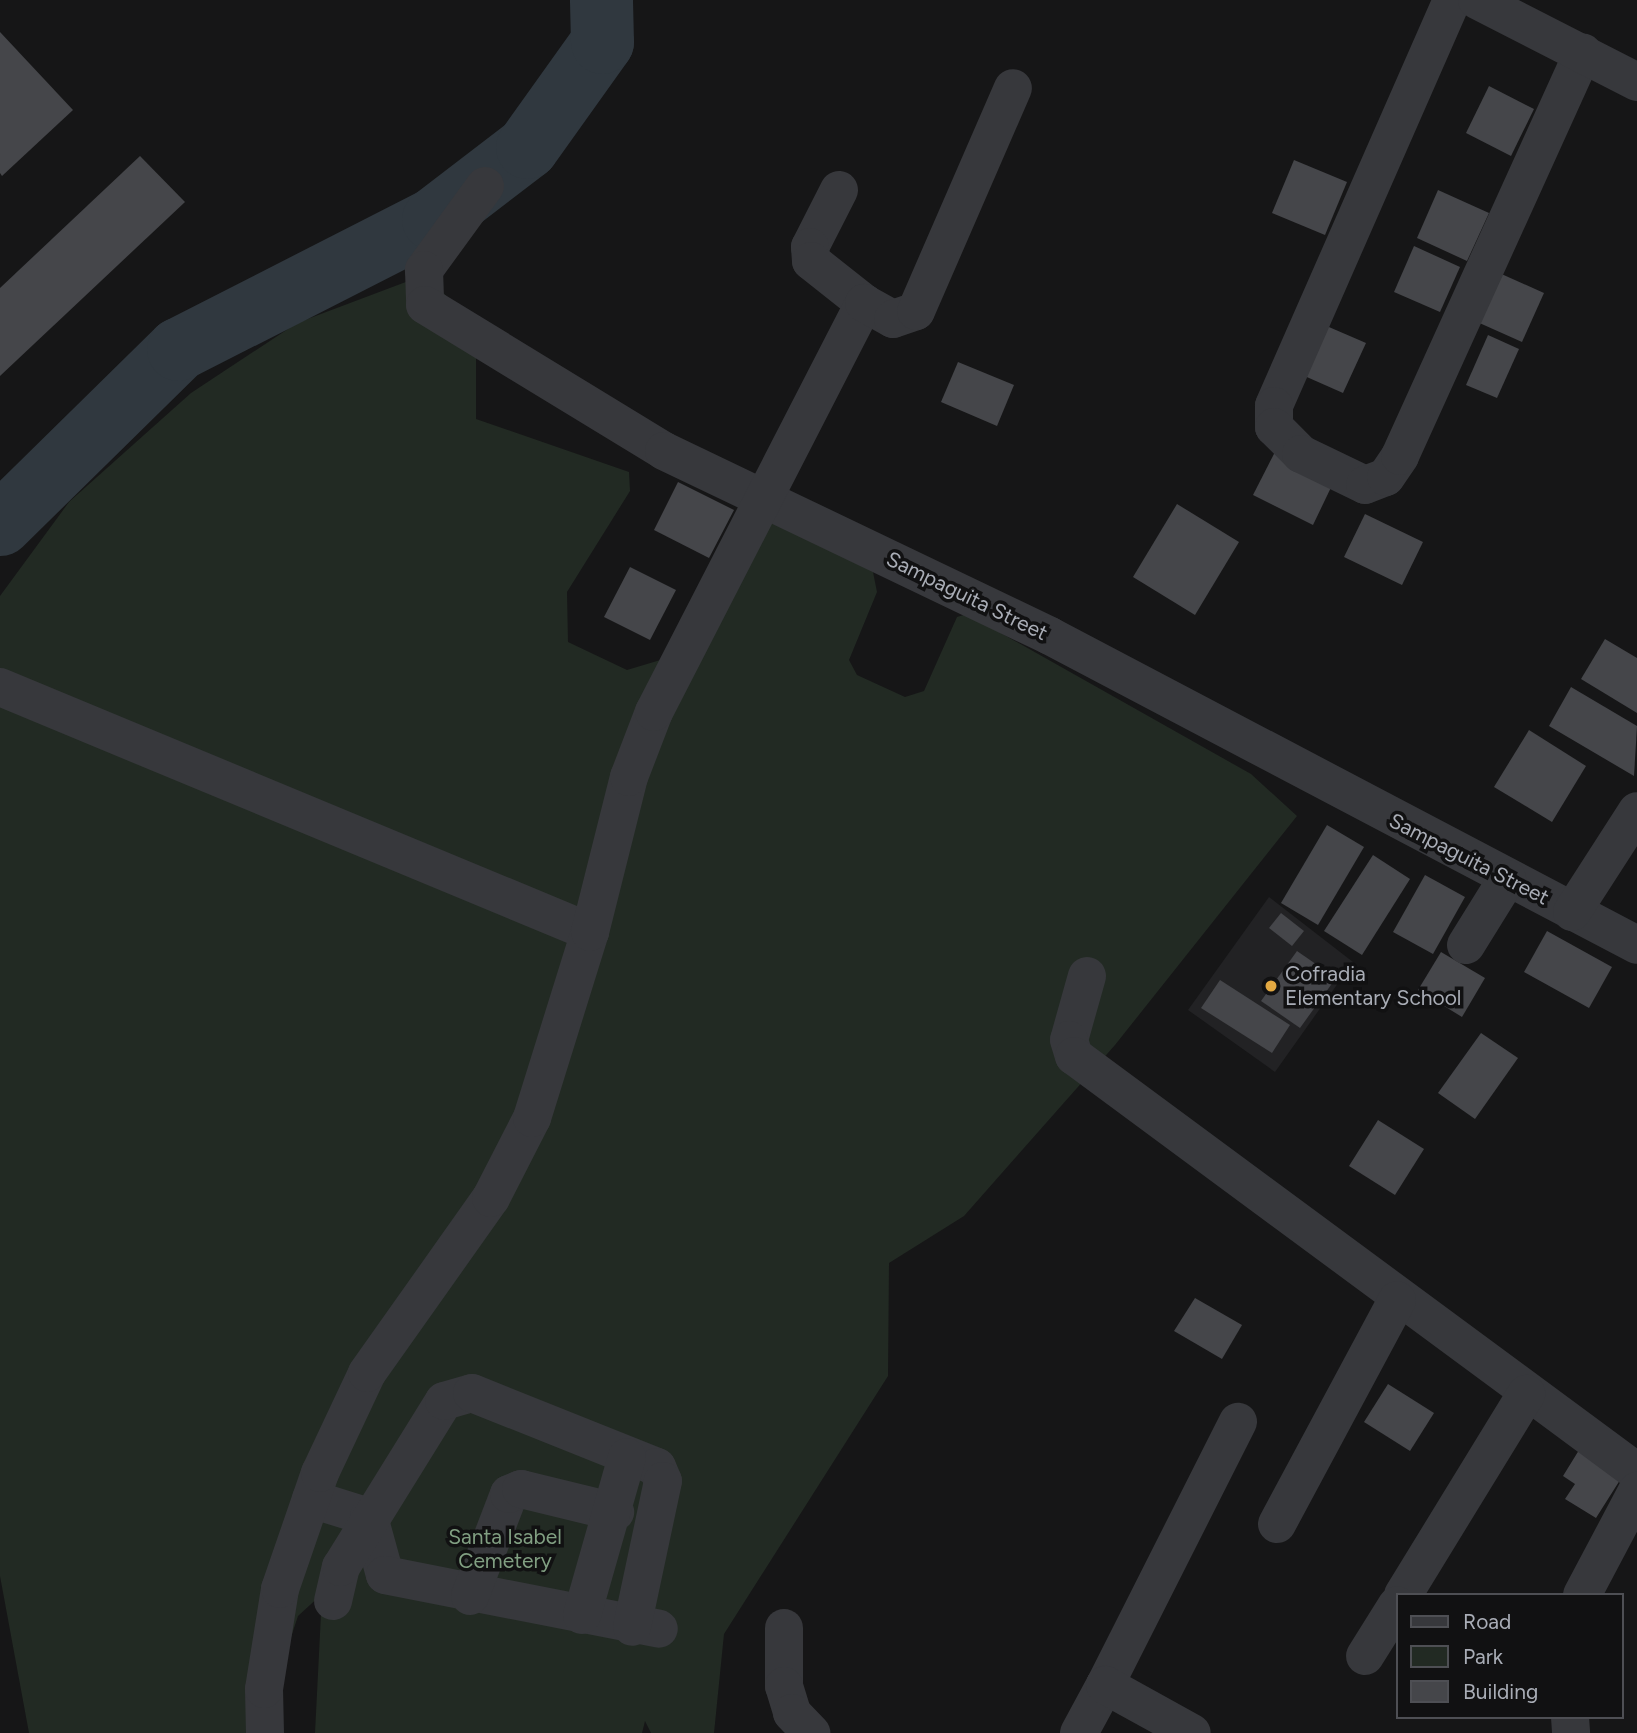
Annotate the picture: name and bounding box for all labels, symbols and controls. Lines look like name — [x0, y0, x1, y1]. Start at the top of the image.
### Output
street label: Sampaguita Street — [882, 546, 1052, 646]
street label: Sampaguita Street — [1385, 808, 1553, 910]
place label: Cofradia Elementary School — [1285, 961, 1461, 1011]
marker: Cofradia Elementary School — [1263, 978, 1279, 994]
park label: Santa Isabel Cemetery — [448, 1524, 562, 1574]
legend — [1396, 1593, 1623, 1719]
text: Road — [1463, 1609, 1511, 1634]
text: Park — [1463, 1644, 1503, 1669]
text: Building — [1463, 1679, 1538, 1704]

